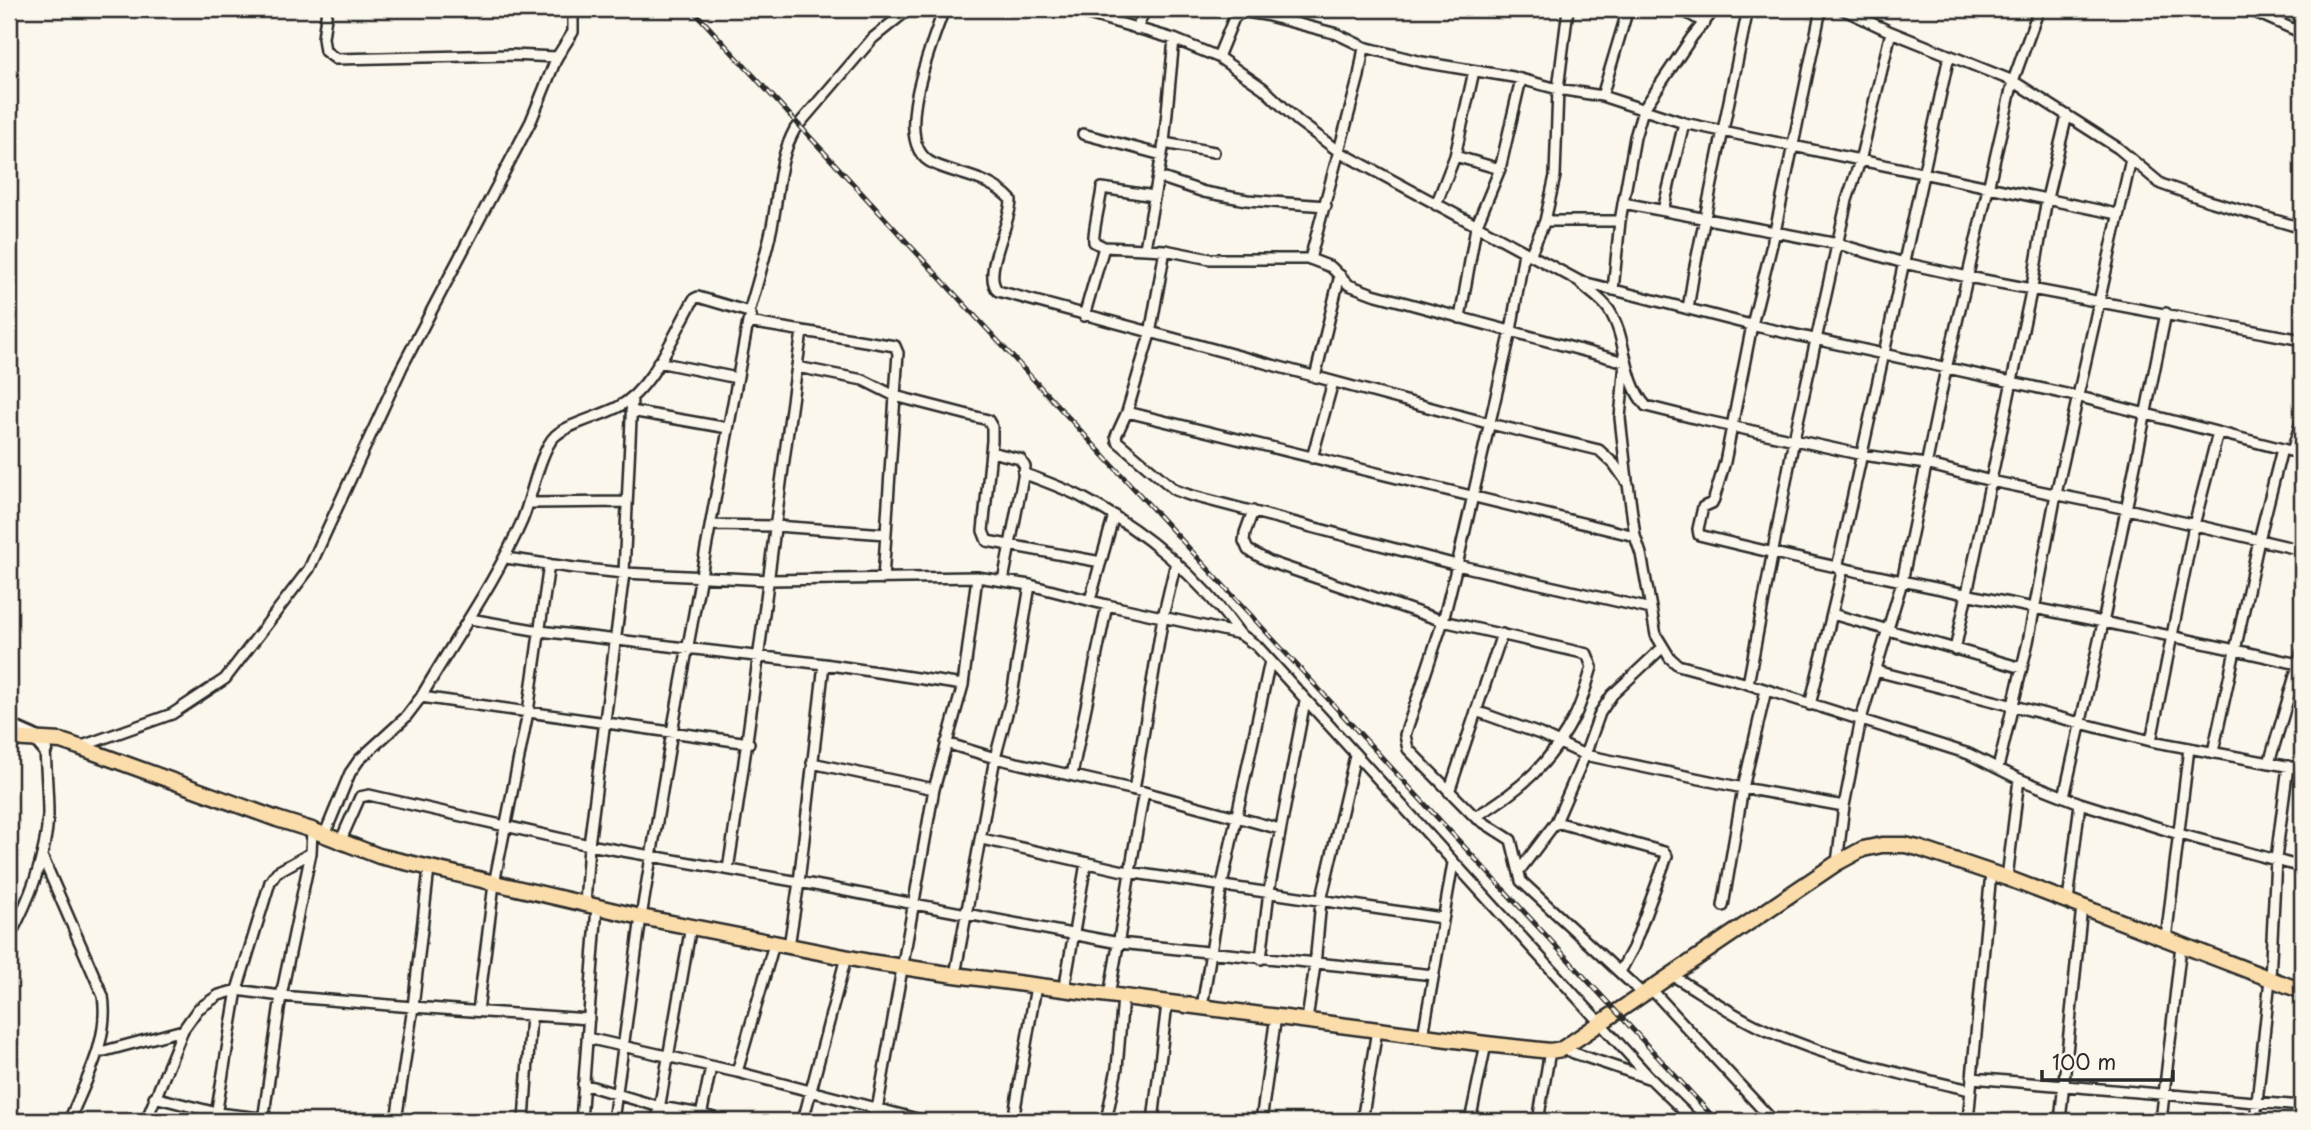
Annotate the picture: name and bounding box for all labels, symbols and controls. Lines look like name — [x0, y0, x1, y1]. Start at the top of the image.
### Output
scale bar — [2042, 1039, 2173, 1083]
text: 100 m — [2052, 1045, 2116, 1077]

